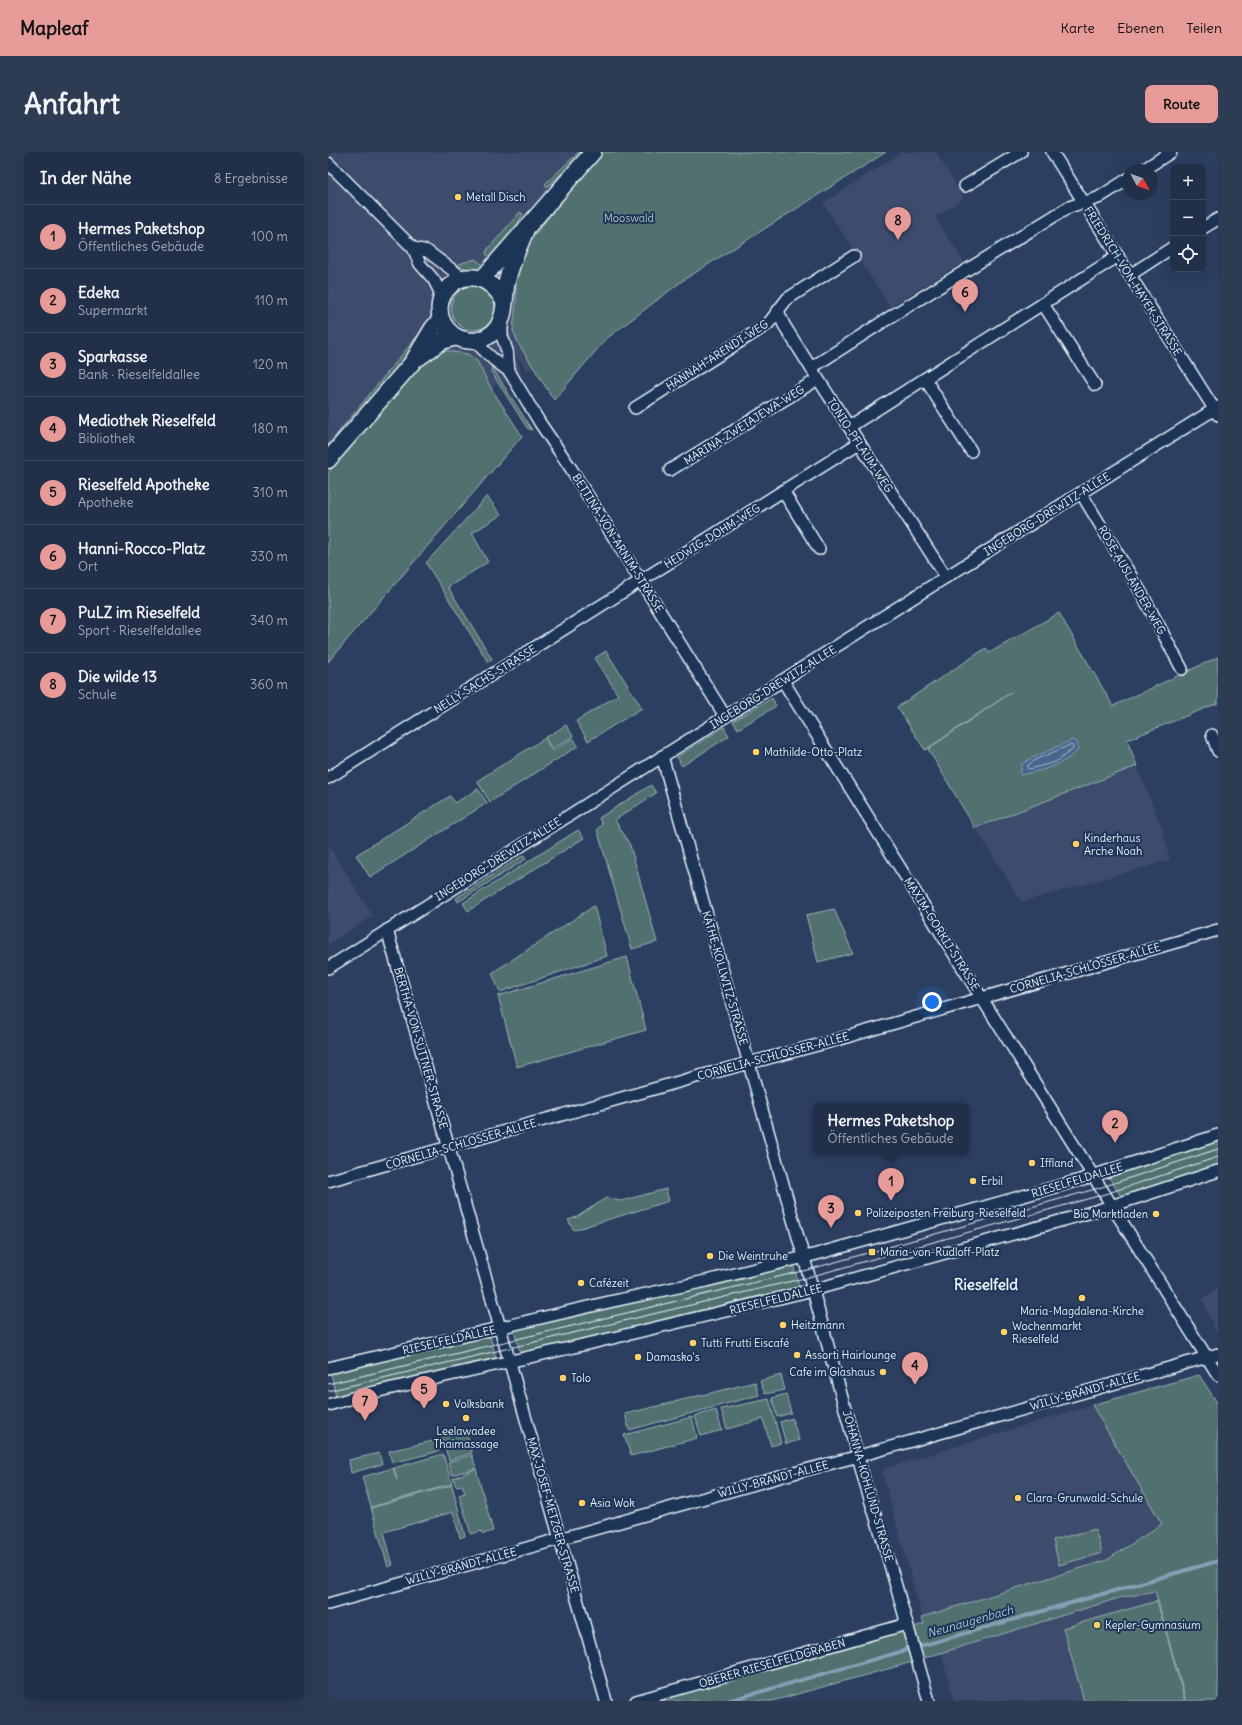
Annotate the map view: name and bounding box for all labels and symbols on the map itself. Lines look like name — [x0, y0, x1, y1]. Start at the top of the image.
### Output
north arrow — [1122, 164, 1158, 200]
place label: Metall Disch — [466, 190, 526, 204]
marker: Metall Disch — [453, 192, 463, 202]
street label: FRIEDRICH-VON-HAYEK-STRASSE — [1081, 204, 1185, 358]
pin: 8 — [885, 207, 911, 240]
park label: Mooswald — [604, 211, 655, 225]
pin: 6 — [952, 279, 978, 312]
street label: HANNAH-ARENDT-WEG — [663, 317, 771, 393]
street label: MARINA-ZWETAJEWA-WEG — [681, 382, 807, 468]
street label: TONIO-PFLAUM-WEG — [824, 395, 896, 495]
street label: INGEBORG-DREWITZ-ALLEE — [981, 469, 1113, 559]
street label: BETTINA-VON-ARNIM-STRASSE — [569, 471, 667, 615]
street label: HEDWIG-DOHM-WEG — [661, 501, 763, 571]
street label: ROSE-AUSLÄNDER-WEG — [1095, 523, 1170, 637]
street label: NELLY-SACHS-STRASSE — [431, 642, 539, 716]
street label: INGEBORG-DREWITZ-ALLEE — [707, 642, 839, 732]
place label: Mathilde-Otto-Platz — [764, 745, 862, 759]
marker: Mathilde-Otto-Platz — [751, 747, 761, 757]
street label: INGEBORG-DREWITZ-ALLEE — [432, 814, 564, 904]
place label: Kinderhaus Arche Noah — [1084, 831, 1142, 858]
marker: Kinderhaus Arche Noah — [1071, 839, 1081, 849]
street label: MAXIM-GORKIJ-STRASSE — [901, 875, 983, 993]
street label: KÄTHE-KOLLWITZ-STRASSE — [699, 909, 752, 1047]
street label: CORNELIA-SCHLOSSER-ALLEE — [1008, 940, 1162, 996]
street label: BERTHA-VON-SUTTNER-STRASSE — [391, 965, 451, 1131]
your location — [922, 992, 942, 1012]
street label: CORNELIA-SCHLOSSER-ALLEE — [696, 1029, 850, 1083]
pin: 2 — [1102, 1110, 1128, 1143]
street label: CORNELIA-SCHLOSSER-ALLEE — [384, 1116, 538, 1172]
place label: Iffland — [1040, 1156, 1074, 1170]
marker: Iffland — [1027, 1158, 1037, 1168]
street label: RIESELFELDALLEE — [1029, 1159, 1125, 1201]
pin: 1 — [878, 1168, 904, 1201]
place label: Erbil — [981, 1174, 1003, 1188]
marker: Erbil — [968, 1176, 978, 1186]
pin: 3 — [818, 1195, 844, 1228]
place label: Polizeiposten Freiburg-Rieselfeld — [866, 1206, 1026, 1220]
place label: Bio Marktladen — [1073, 1207, 1148, 1221]
marker: Polizeiposten Freiburg-Rieselfeld — [853, 1208, 863, 1218]
marker: Bio Marktladen — [1151, 1209, 1161, 1219]
place label: Maria-von-Rudloff-Platz — [880, 1245, 999, 1259]
marker: Maria-von-Rudloff-Platz — [867, 1247, 877, 1257]
place label: Die Weintruhe — [718, 1249, 788, 1263]
marker: Die Weintruhe — [705, 1251, 715, 1261]
district label: Rieselfeld — [954, 1275, 1018, 1294]
place label: Cafézeit — [589, 1276, 629, 1290]
marker: Cafézeit — [576, 1278, 586, 1288]
street label: RIESELFELDALLEE — [728, 1281, 824, 1317]
marker: Maria-Magdalena-Kirche — [1077, 1293, 1087, 1303]
place label: Maria-Magdalena-Kirche — [1020, 1304, 1144, 1318]
place label: Heitzmann — [791, 1318, 845, 1332]
place label: Wochenmarkt Rieselfeld — [1012, 1319, 1082, 1346]
marker: Heitzmann — [778, 1320, 788, 1330]
street label: RIESELFELDALLEE — [401, 1322, 497, 1358]
marker: Wochenmarkt Rieselfeld — [999, 1327, 1009, 1337]
place label: Tutti Frutti Eiscafé — [701, 1336, 789, 1350]
marker: Tutti Frutti Eiscafé — [688, 1338, 698, 1348]
place label: Assorti Hairlounge — [805, 1348, 896, 1362]
place label: Damasko's — [646, 1350, 700, 1364]
marker: Assorti Hairlounge — [792, 1350, 802, 1360]
marker: Damasko's — [633, 1352, 643, 1362]
pin: 4 — [902, 1352, 928, 1385]
place label: Cafe im Glashaus — [789, 1365, 875, 1379]
marker: Cafe im Glashaus — [878, 1367, 888, 1377]
street label: WILLY-BRANDT-ALLEE — [1028, 1369, 1142, 1413]
place label: Tolo — [571, 1371, 591, 1385]
marker: Tolo — [558, 1373, 568, 1383]
pin: 5 — [411, 1376, 437, 1409]
pin: 7 — [352, 1388, 378, 1421]
place label: Volksbank — [454, 1397, 504, 1411]
marker: Volksbank — [441, 1399, 451, 1409]
street label: JOHANNA-KOHLUND-STRASSE — [840, 1409, 896, 1563]
marker: Leelawadee Thaimassage — [461, 1413, 471, 1423]
place label: Leelawadee Thaimassage — [433, 1424, 499, 1451]
street label: MAX-JOSEF-METZGER-STRASSE — [524, 1435, 582, 1595]
street label: WILLY-BRANDT-ALLEE — [716, 1457, 830, 1501]
place label: Clara-Grunwald-Schule — [1026, 1491, 1143, 1505]
marker: Clara-Grunwald-Schule — [1013, 1493, 1023, 1503]
place label: Asia Wok — [590, 1496, 635, 1510]
marker: Asia Wok — [577, 1498, 587, 1508]
street label: WILLY-BRANDT-ALLEE — [404, 1544, 518, 1588]
water label: Neunaugenbach — [925, 1601, 1016, 1640]
place label: Kepler-Gymnasium — [1105, 1618, 1201, 1632]
marker: Kepler-Gymnasium — [1092, 1620, 1102, 1630]
street label: OBERER RIESELFELDGRABEN — [697, 1635, 847, 1691]

